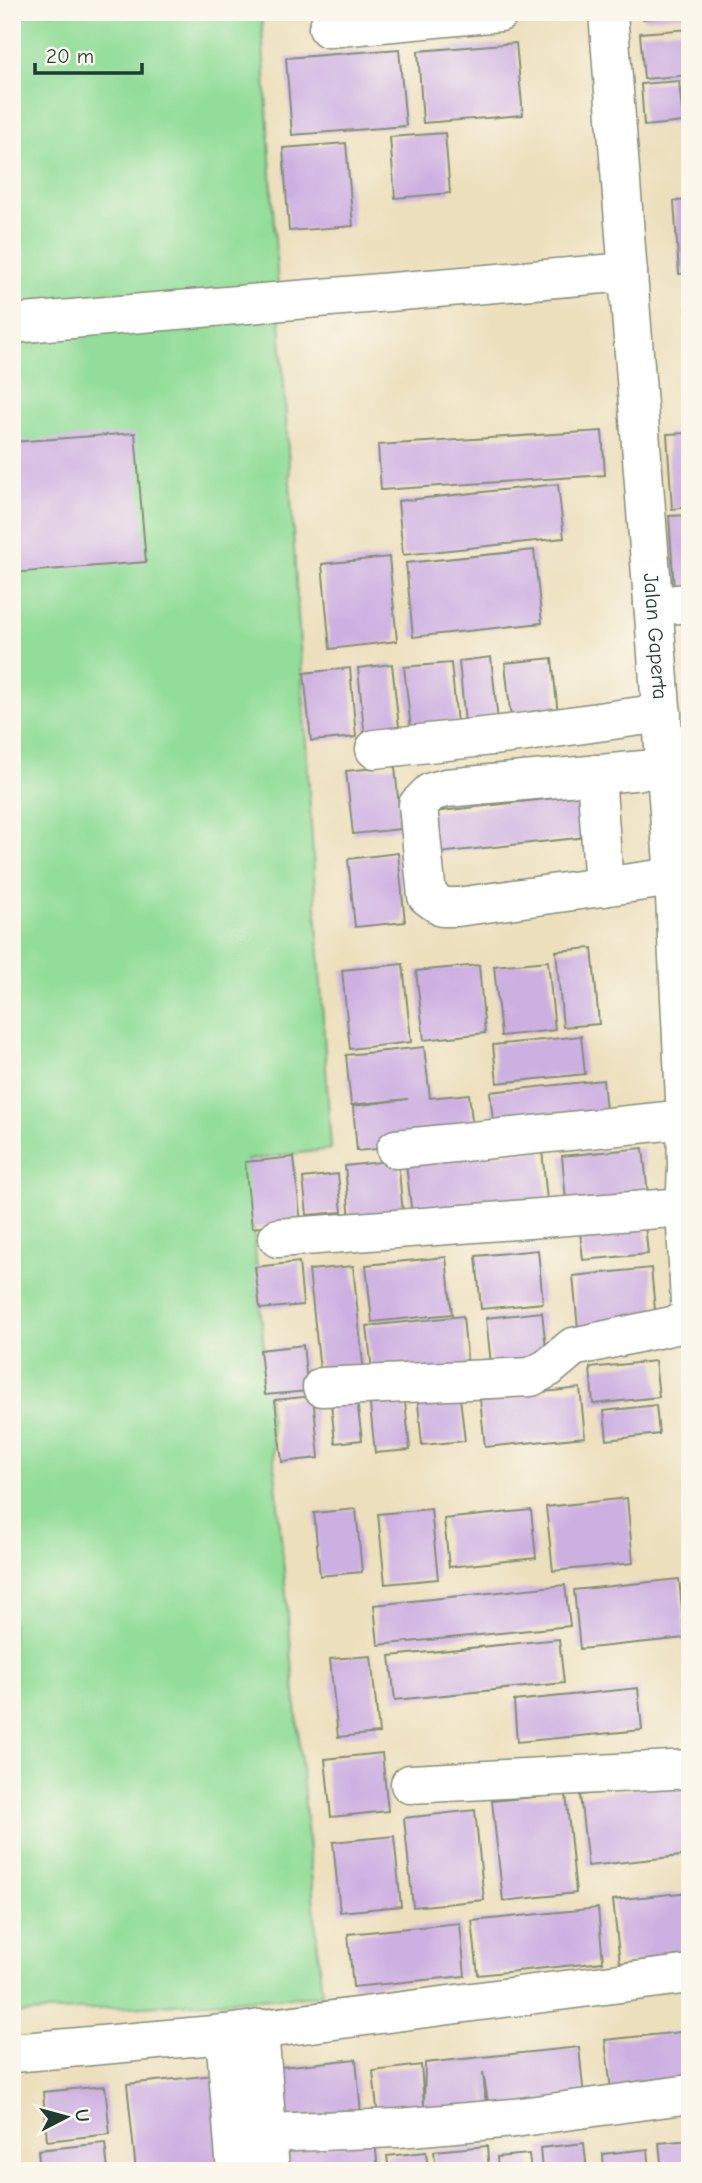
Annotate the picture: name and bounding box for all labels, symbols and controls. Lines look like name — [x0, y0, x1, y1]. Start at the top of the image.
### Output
scale bar — [35, 32, 142, 76]
text: 20 m — [46, 44, 94, 68]
street label: Jalan Gaperta — [639, 572, 672, 700]
north arrow — [32, 2082, 102, 2152]
text: U — [70, 2108, 94, 2123]

